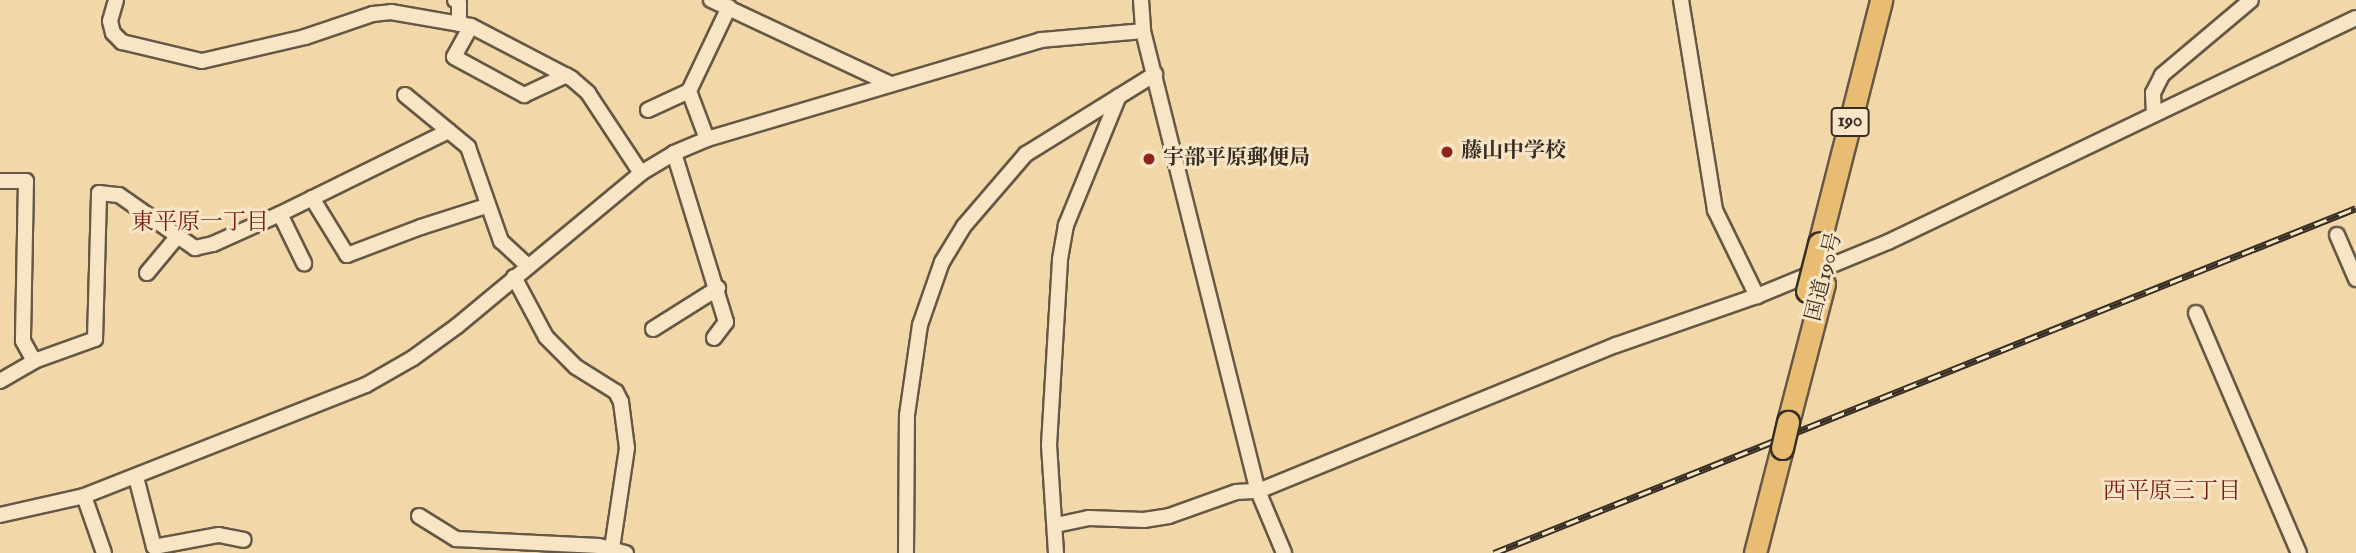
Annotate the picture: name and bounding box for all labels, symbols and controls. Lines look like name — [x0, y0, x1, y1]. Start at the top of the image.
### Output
road number: 190 — [1829, 106, 1871, 138]
place label: 藤山中学校 — [1461, 139, 1566, 165]
marker: 藤山中学校 — [1439, 144, 1455, 160]
place label: 宇部平原郵便局 — [1163, 146, 1310, 172]
marker: 宇部平原郵便局 — [1141, 151, 1157, 167]
district label: 東平原一丁目 — [131, 209, 269, 237]
street label: 国道190号 — [1802, 230, 1848, 324]
district label: 西平原三丁目 — [2103, 478, 2241, 506]

